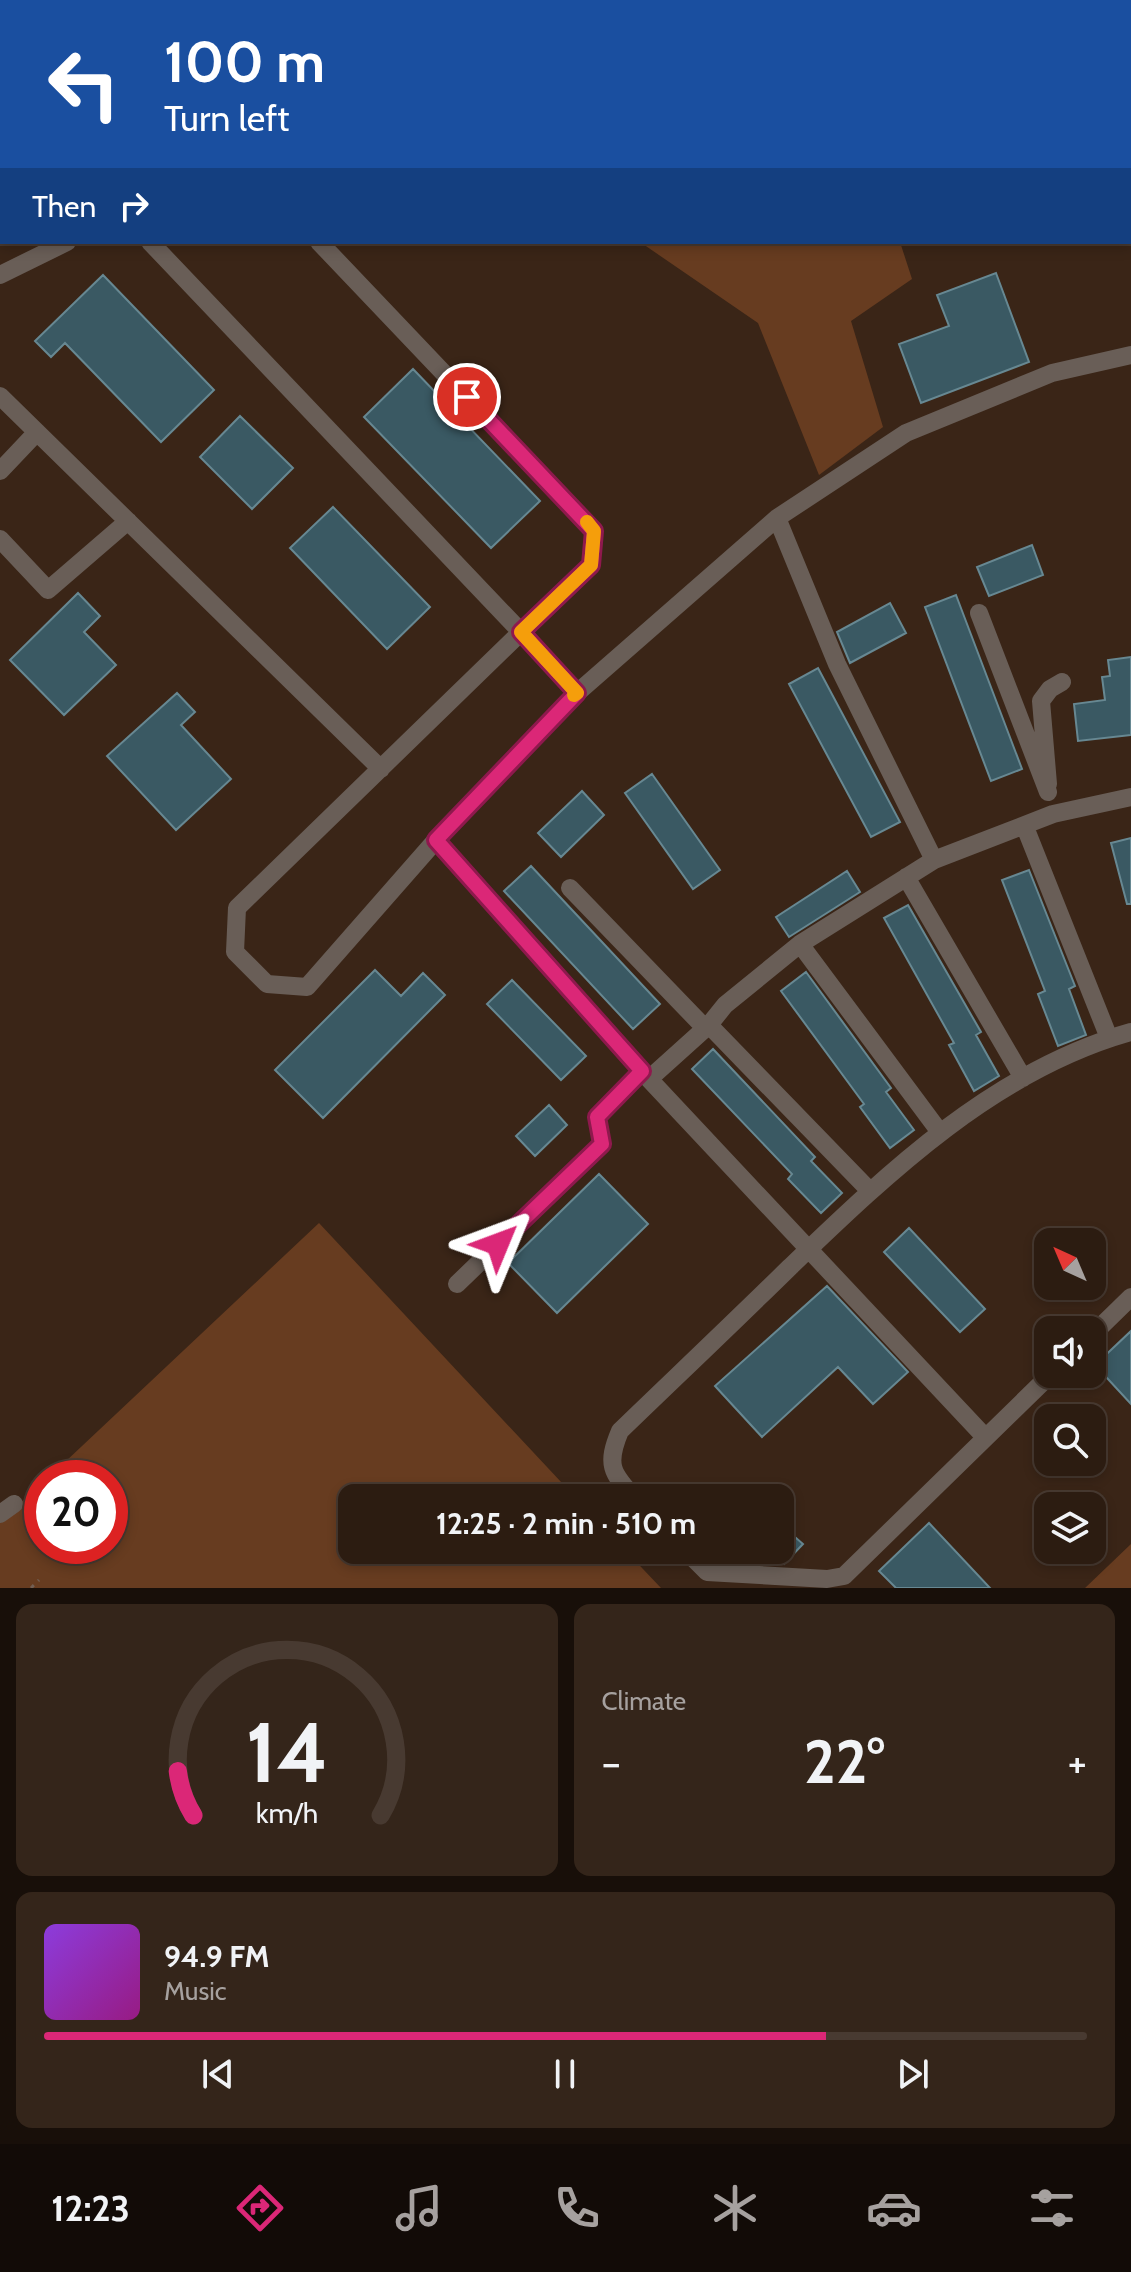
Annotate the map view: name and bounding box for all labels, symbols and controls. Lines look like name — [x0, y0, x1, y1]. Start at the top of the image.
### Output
text: 100 m — [164, 28, 325, 96]
icon: left — [32, 32, 136, 136]
text: Turn left — [164, 96, 289, 140]
icon: right — [112, 184, 156, 228]
text: Then — [32, 188, 96, 225]
pin — [433, 363, 501, 431]
icon: arrive — [445, 375, 489, 419]
position arrow — [456, 1202, 540, 1286]
north arrow — [1034, 1228, 1106, 1300]
map controls — [1034, 1228, 1106, 1564]
button: sound — [1034, 1316, 1106, 1388]
button: search — [1034, 1404, 1106, 1476]
speed limit sign: 20 — [24, 1460, 128, 1564]
button: layers — [1034, 1492, 1106, 1564]
text: 12:25 · 2 min · 510 m — [436, 1505, 696, 1542]
text: Climate — [602, 1685, 686, 1717]
text: 14 — [246, 1702, 328, 1803]
text: 22° — [804, 1725, 885, 1798]
text: − — [602, 1736, 621, 1789]
text: + — [1068, 1736, 1087, 1789]
text: km/h — [255, 1795, 318, 1830]
text: 94.9 FM — [164, 1938, 270, 1975]
text: Music — [164, 1975, 227, 2007]
icon: previous — [196, 2052, 240, 2096]
icon: pause — [543, 2052, 587, 2096]
icon: next — [891, 2052, 935, 2096]
icon: directions — [232, 2180, 288, 2236]
icon: music — [391, 2180, 447, 2236]
icon: phone — [549, 2180, 605, 2236]
icon: climate — [707, 2180, 763, 2236]
icon: car — [866, 2180, 922, 2236]
icon: filters — [1024, 2180, 1080, 2236]
text: 12:23 — [51, 2186, 130, 2230]

